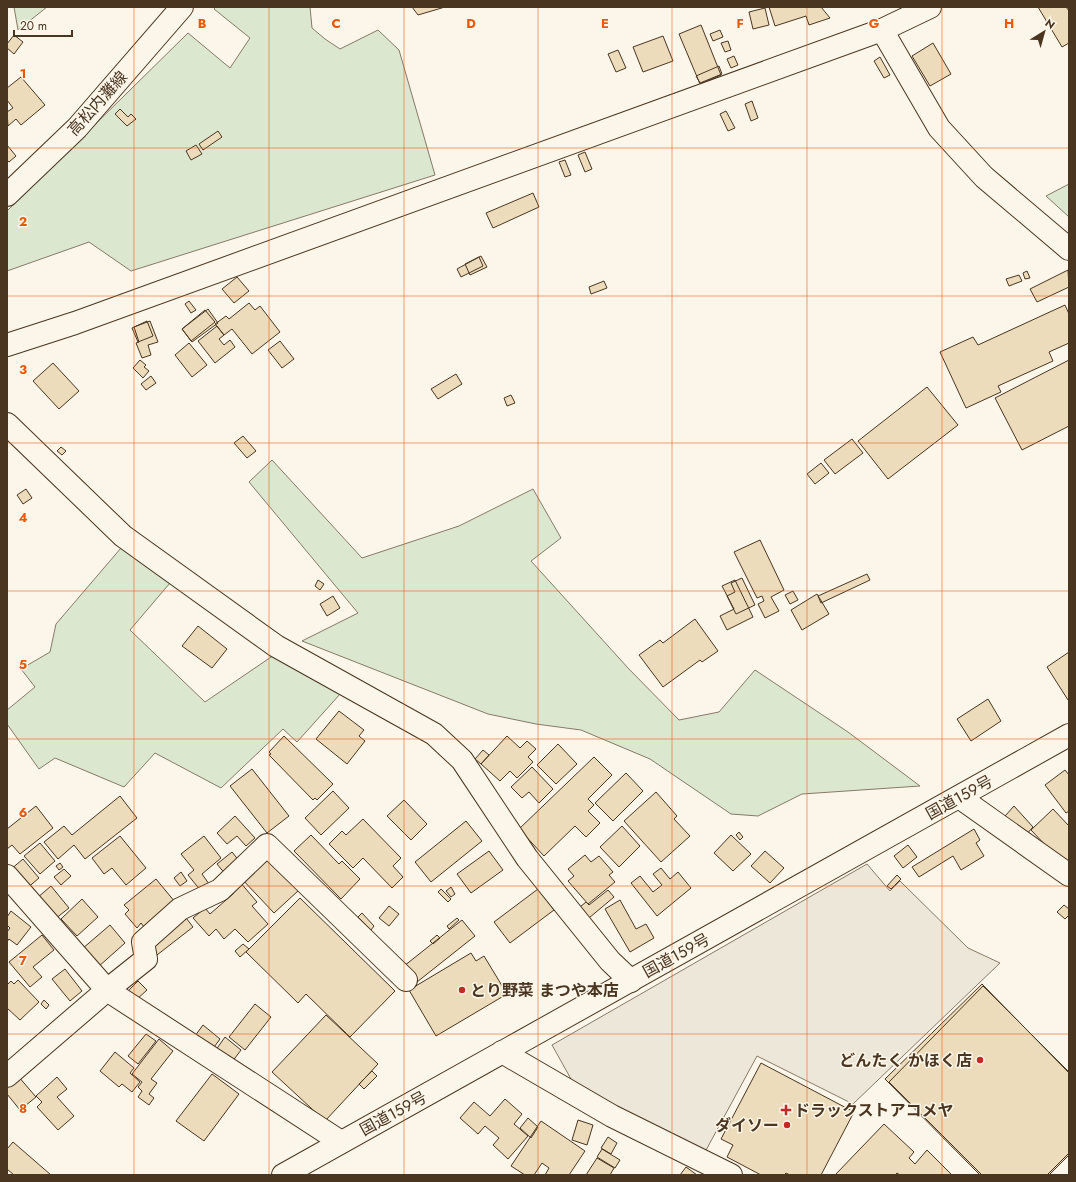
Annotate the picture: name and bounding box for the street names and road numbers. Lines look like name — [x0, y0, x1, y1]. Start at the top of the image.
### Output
street label: 高松内灘線 — [62, 66, 133, 141]
street label: 国道159号 — [922, 770, 997, 825]
street label: 国道159号 — [639, 928, 714, 983]
street label: 国道159号 — [356, 1086, 431, 1141]

